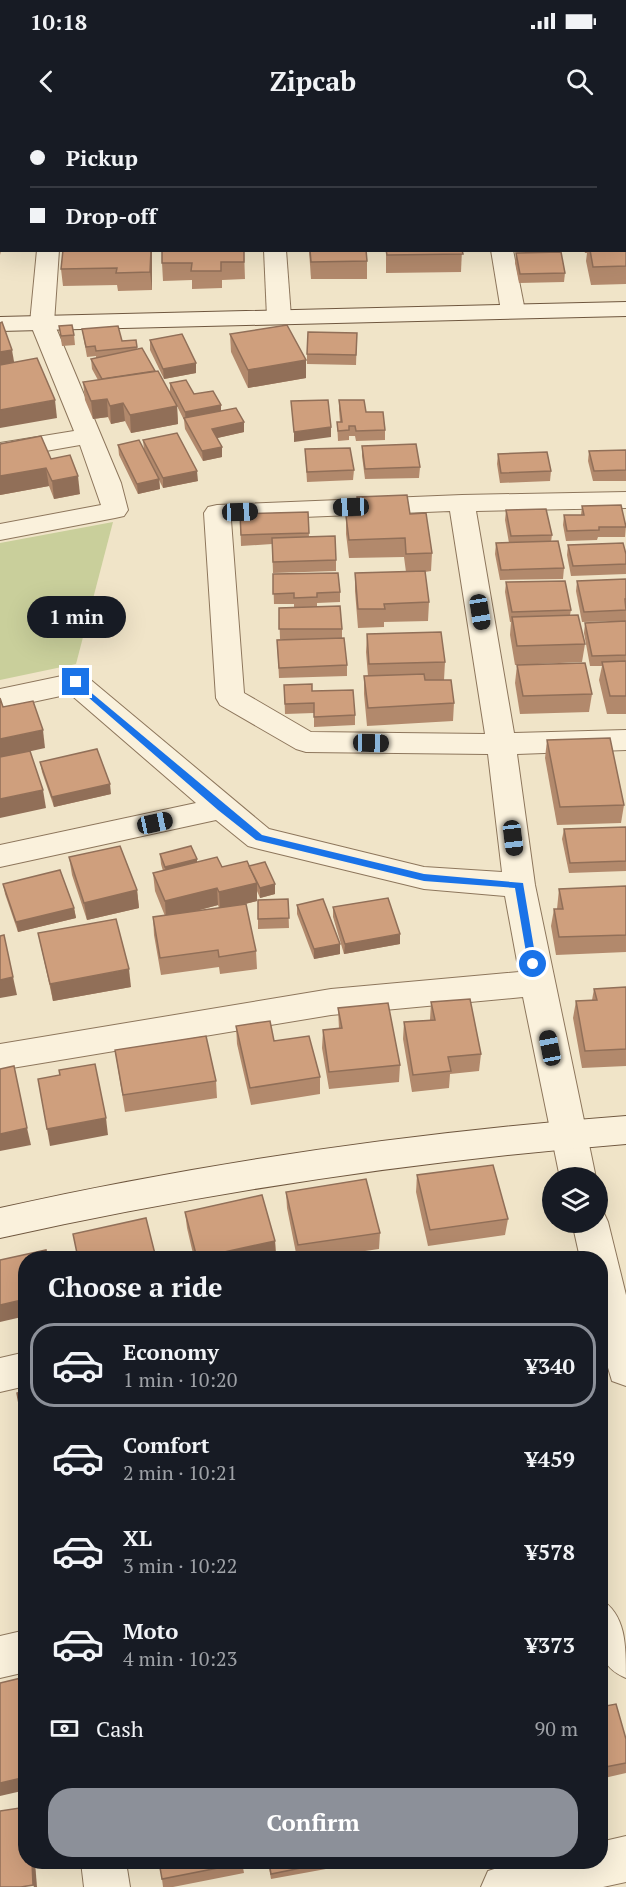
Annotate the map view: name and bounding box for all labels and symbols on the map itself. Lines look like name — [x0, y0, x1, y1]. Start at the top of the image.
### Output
car — [333, 497, 369, 517]
car — [222, 502, 258, 522]
car — [468, 593, 492, 631]
callout: 1 min — [26, 595, 125, 637]
route end — [62, 668, 89, 695]
car — [353, 734, 389, 752]
car — [136, 810, 174, 836]
car — [502, 819, 524, 857]
route start — [519, 950, 546, 977]
car — [538, 1029, 562, 1067]

